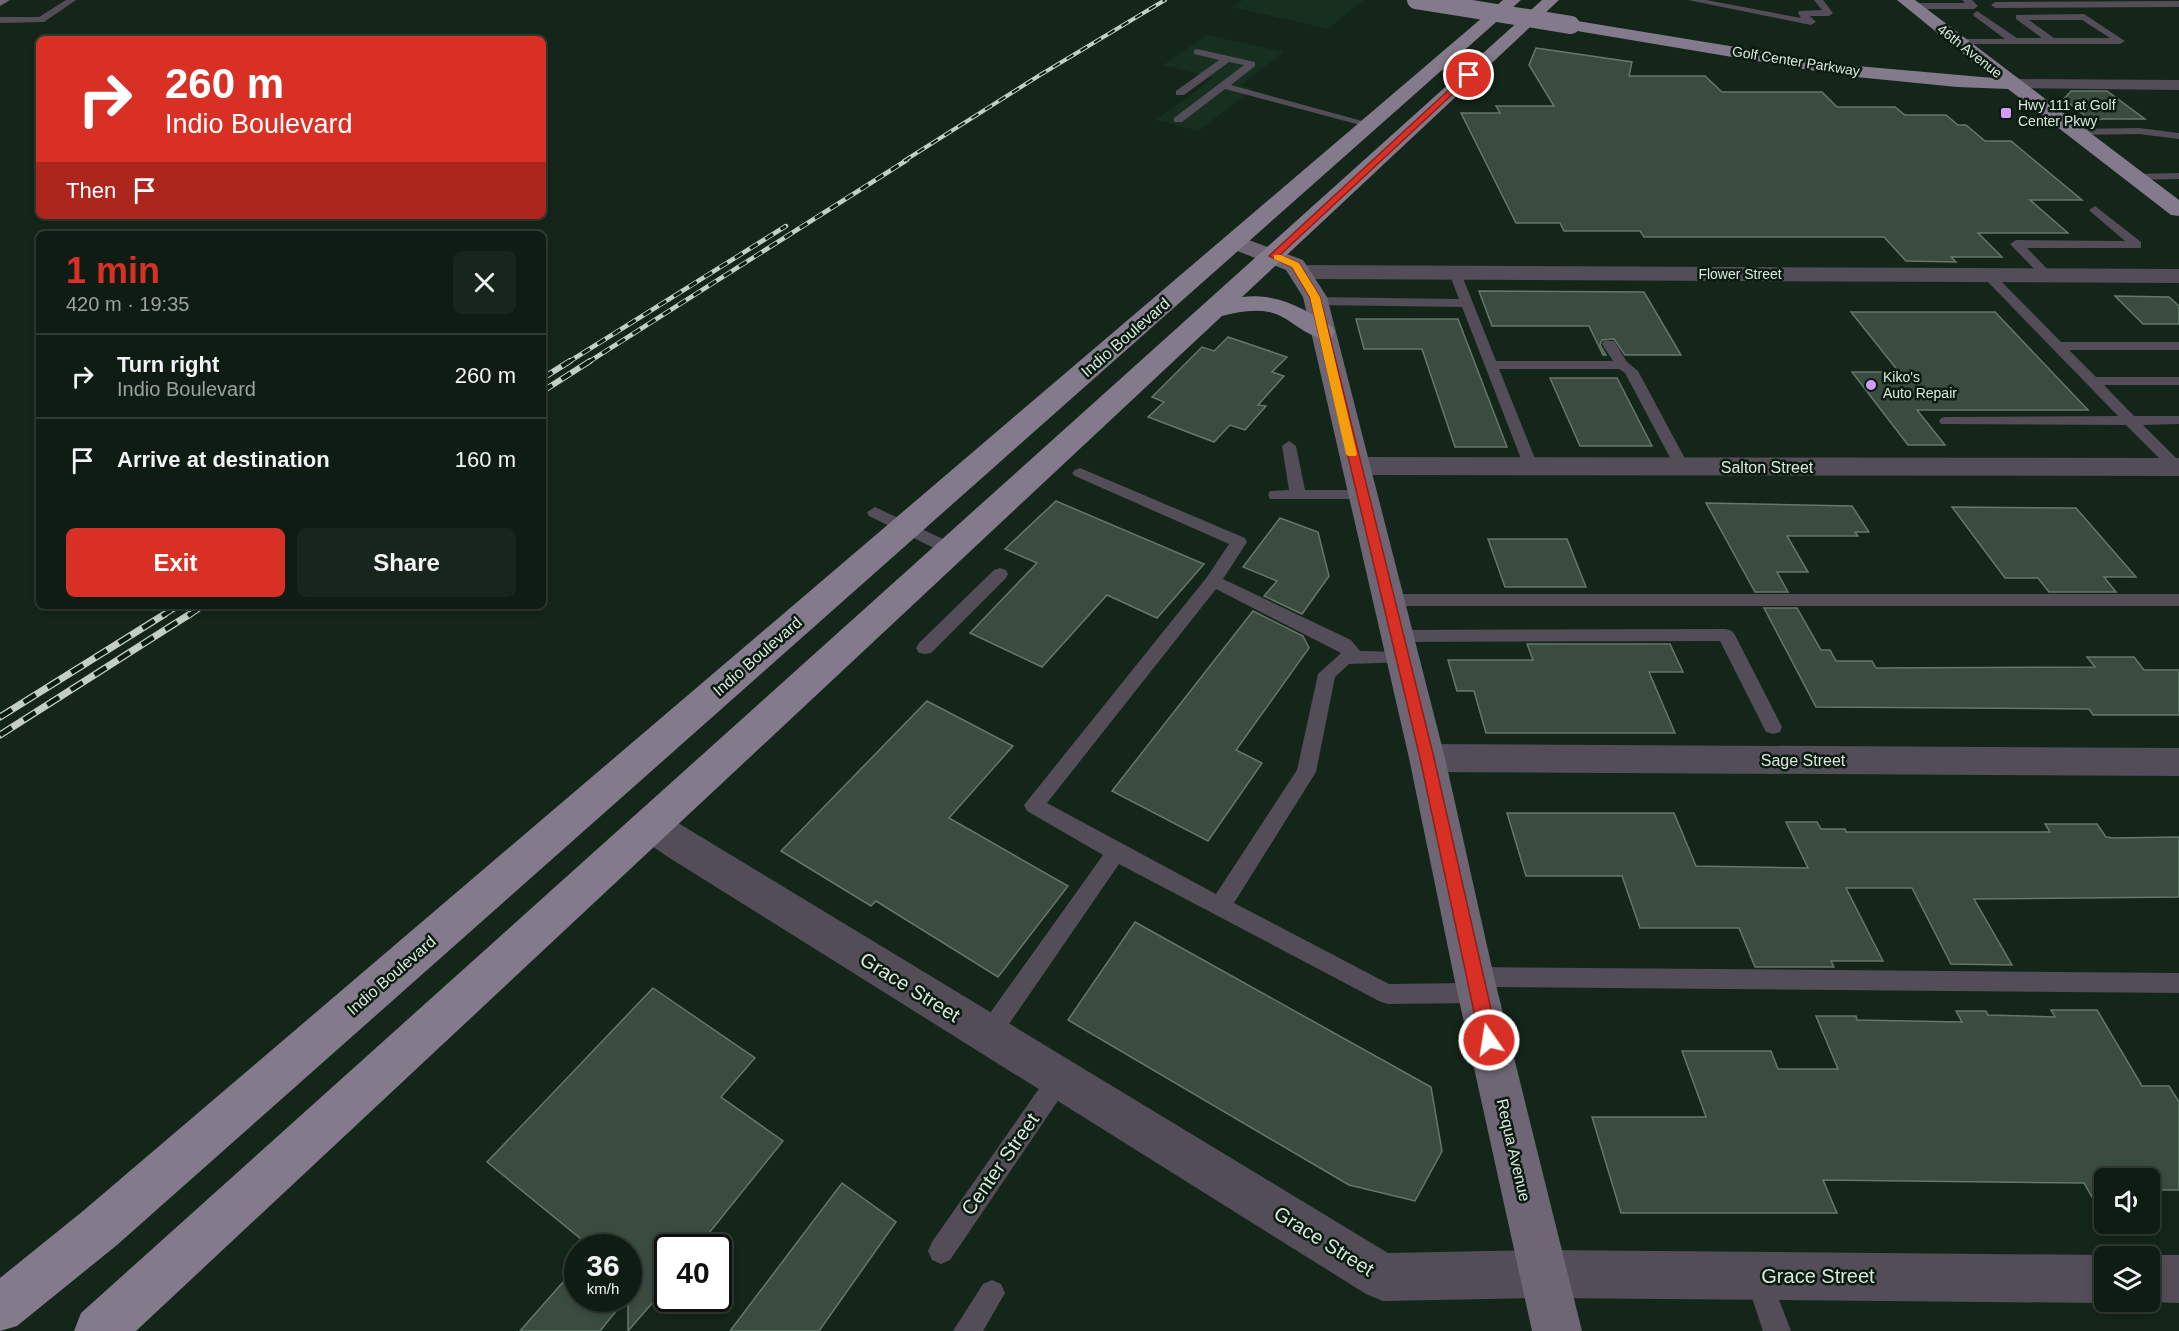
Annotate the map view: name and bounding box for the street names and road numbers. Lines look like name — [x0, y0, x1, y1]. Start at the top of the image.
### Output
street label: 46th Avenue — [1934, 21, 2006, 81]
street label: Golf Center Parkway — [1731, 43, 1861, 79]
street label: Flower Street — [1698, 266, 1782, 282]
street label: Indio Boulevard — [1078, 294, 1173, 380]
street label: Salton Street — [1721, 459, 1814, 476]
street label: Indio Boulevard — [710, 613, 805, 699]
street label: Sage Street — [1761, 752, 1846, 769]
street label: Indio Boulevard — [344, 932, 439, 1018]
street label: Grace Street — [856, 948, 964, 1027]
street label: Requa Avenue — [1493, 1097, 1534, 1203]
street label: Center Street — [957, 1109, 1043, 1219]
street label: Grace Street — [1270, 1202, 1378, 1281]
street label: Grace Street — [1761, 1265, 1875, 1287]

